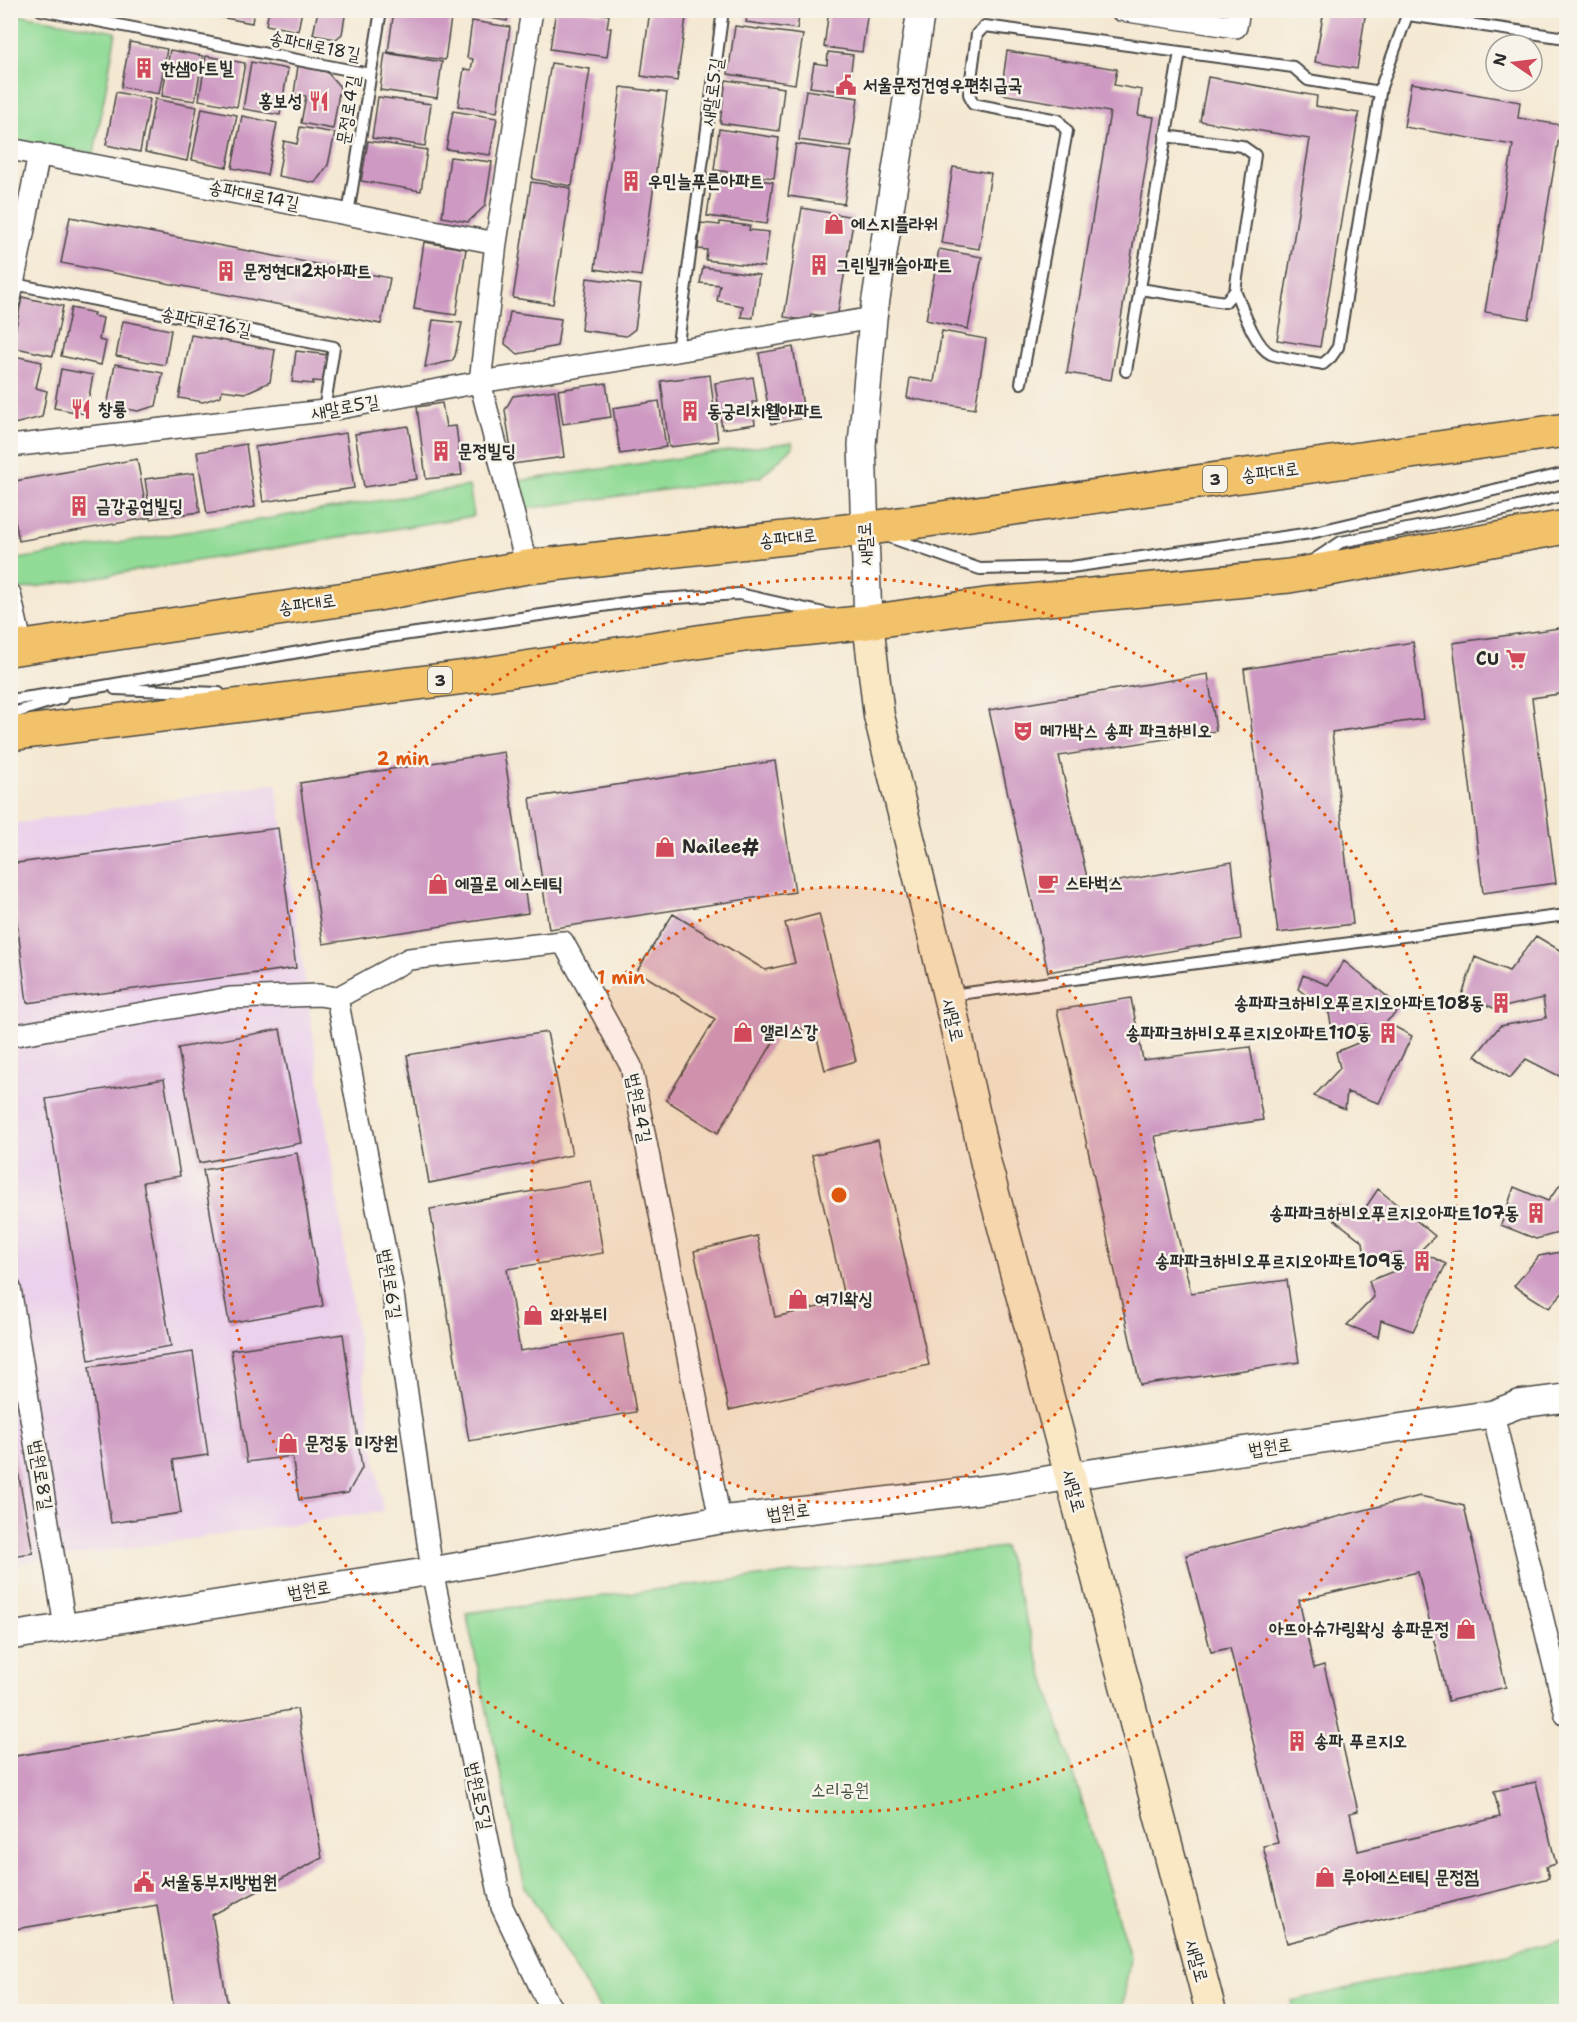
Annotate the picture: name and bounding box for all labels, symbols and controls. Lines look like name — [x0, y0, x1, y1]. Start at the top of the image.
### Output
street label: 송파대로18길 — [267, 25, 363, 67]
north arrow — [1484, 33, 1544, 93]
text: N — [1488, 51, 1512, 68]
building icon: 한샘아트빌 — [132, 56, 156, 80]
place label: 한샘아트빌 — [160, 56, 234, 80]
street label: 새말로5길 — [695, 56, 729, 128]
street label: 문정로4길 — [331, 73, 365, 147]
public building icon: 서울문정건영우편취급국 — [834, 73, 858, 97]
place label: 서울문정건영우편취급국 — [863, 73, 1022, 97]
place label: 홍보성 — [259, 89, 302, 113]
restaurant icon: 홍보성 — [307, 89, 331, 113]
building icon: 우민늘푸른아파트 — [619, 169, 643, 193]
place label: 우민늘푸른아파트 — [648, 169, 764, 193]
street label: 송파대로14길 — [207, 174, 302, 216]
shop icon: 에스지플라워 — [822, 212, 846, 236]
place label: 에스지플라워 — [851, 212, 938, 236]
building icon: 그린빌캐슬아파트 — [807, 253, 831, 277]
place label: 그린빌캐슬아파트 — [836, 253, 952, 277]
building icon: 문정현대2차아파트 — [214, 259, 238, 283]
place label: 문정현대2차아파트 — [243, 259, 371, 283]
street label: 송파대로16길 — [159, 301, 254, 343]
street label: 새말로5길 — [309, 389, 382, 425]
restaurant icon: 창룡 — [69, 397, 93, 421]
place label: 창룡 — [98, 397, 127, 421]
building icon: 동궁리치웰아파트 — [678, 399, 702, 423]
place label: 동궁리치웰아파트 — [707, 399, 823, 423]
building icon: 문정빌딩 — [429, 439, 453, 463]
place label: 문정빌딩 — [458, 439, 516, 463]
street label: 송파대로 — [1240, 456, 1300, 488]
road number: 3 — [1203, 466, 1227, 492]
building icon: 금강공업빌딩 — [67, 494, 91, 518]
place label: 금강공업빌딩 — [96, 494, 183, 518]
street label: 새말로 — [852, 522, 878, 566]
street label: 송파대로 — [758, 523, 818, 553]
street label: 송파대로 — [277, 588, 337, 620]
place label: CU — [1476, 647, 1499, 671]
supermarket icon: CU — [1504, 647, 1528, 671]
road number: 3 — [428, 667, 452, 693]
theatre icon: 메가박스 송파 파크하비오 — [1011, 719, 1035, 743]
place label: 메가박스 송파 파크하비오 — [1040, 719, 1212, 743]
text: 2 min — [377, 747, 429, 771]
shop icon: Nailee# — [653, 835, 677, 859]
place label: Nailee# — [682, 835, 759, 859]
cafe icon: 스타벅스 — [1036, 871, 1060, 895]
place label: 스타벅스 — [1065, 871, 1123, 895]
shop icon: 에끌로 에스테틱 — [426, 872, 450, 896]
place label: 에끌로 에스테틱 — [455, 872, 563, 896]
text: 1 min — [597, 966, 645, 990]
place label: 송파파크하비오푸르지오아파트108동 — [1234, 991, 1484, 1015]
building icon: 송파파크하비오푸르지오아파트108동 — [1489, 991, 1513, 1015]
street label: 새말로 — [936, 996, 970, 1044]
shop icon: 앨리스강 — [731, 1020, 755, 1044]
place label: 앨리스강 — [760, 1020, 818, 1044]
place label: 송파파크하비오푸르지오아파트110동 — [1126, 1021, 1371, 1045]
building icon: 송파파크하비오푸르지오아파트110동 — [1376, 1021, 1400, 1045]
street label: 법원로4길 — [620, 1071, 658, 1145]
centre of rings — [829, 1185, 849, 1205]
place label: 송파파크하비오푸르지오아파트107동 — [1269, 1201, 1519, 1225]
building icon: 송파파크하비오푸르지오아파트107동 — [1524, 1201, 1548, 1225]
street label: 법원로6길 — [373, 1247, 407, 1321]
place label: 송파파크하비오푸르지오아파트109동 — [1155, 1249, 1405, 1273]
building icon: 송파파크하비오푸르지오아파트109동 — [1410, 1249, 1434, 1273]
shop icon: 여기왁싱 — [786, 1287, 810, 1311]
place label: 여기왁싱 — [815, 1287, 873, 1311]
shop icon: 와와뷰티 — [521, 1303, 545, 1327]
place label: 와와뷰티 — [550, 1303, 608, 1327]
shop icon: 문정동 미장원 — [276, 1431, 300, 1455]
place label: 문정동 미장원 — [305, 1431, 398, 1455]
street label: 법원로 — [1247, 1432, 1293, 1462]
street label: 법원로8길 — [24, 1438, 58, 1512]
street label: 새말로 — [1057, 1467, 1091, 1515]
street label: 법원로 — [765, 1497, 811, 1527]
street label: 법원로 — [286, 1575, 332, 1605]
place label: 아뜨아슈가링왁싱 송파문정 — [1269, 1617, 1449, 1641]
shop icon: 아뜨아슈가링왁싱 송파문정 — [1454, 1617, 1478, 1641]
building icon: 송파 푸르지오 — [1285, 1729, 1309, 1753]
place label: 송파 푸르지오 — [1314, 1729, 1407, 1753]
street label: 법원로5길 — [460, 1760, 498, 1833]
park label: 소리공원 — [811, 1778, 869, 1802]
shop icon: 루아에스테틱 문정점 — [1313, 1865, 1337, 1889]
place label: 루아에스테틱 문정점 — [1342, 1865, 1479, 1889]
public building icon: 서울동부지방법원 — [132, 1870, 156, 1894]
place label: 서울동부지방법원 — [161, 1870, 277, 1894]
street label: 새말로 — [1180, 1937, 1214, 1985]

